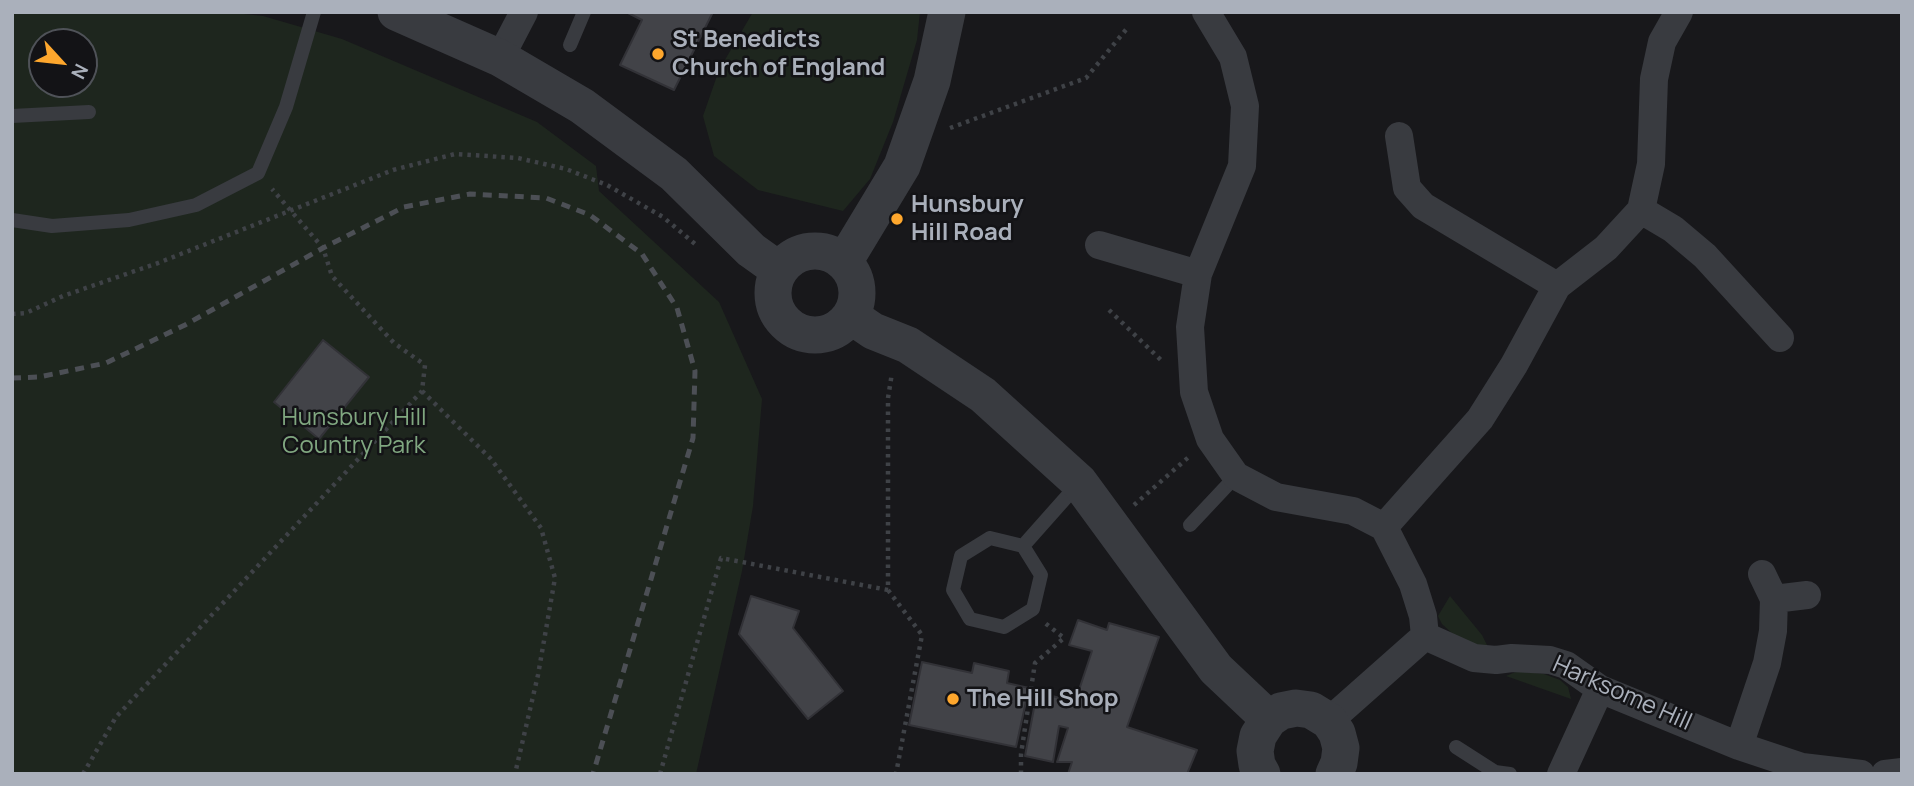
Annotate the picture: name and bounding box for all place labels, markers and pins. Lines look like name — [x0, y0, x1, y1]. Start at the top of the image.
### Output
place label: St Benedicts Church of England — [672, 26, 885, 82]
marker: St Benedicts Church of England — [650, 46, 666, 62]
place label: Hunsbury Hill Road — [911, 191, 1024, 247]
marker: Hunsbury Hill Road — [889, 211, 905, 227]
place label: The Hill Shop — [967, 685, 1119, 713]
marker: The Hill Shop — [945, 691, 961, 707]

